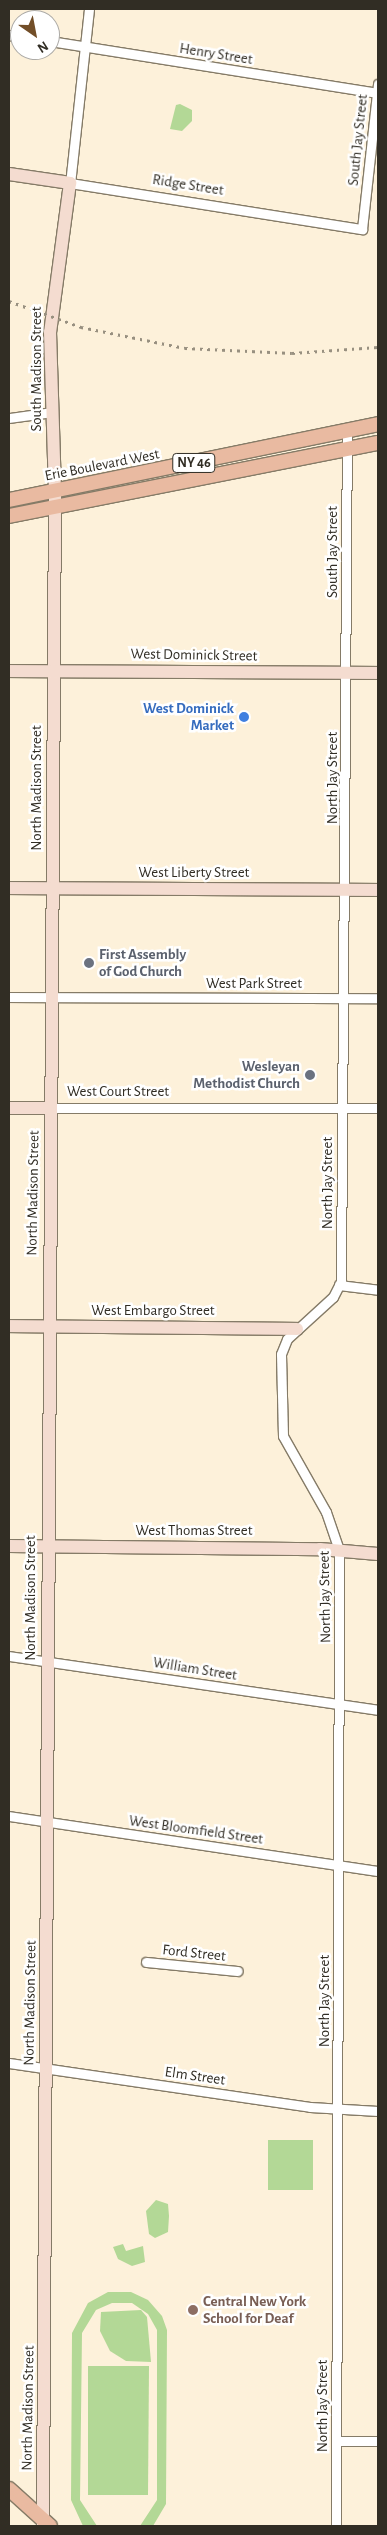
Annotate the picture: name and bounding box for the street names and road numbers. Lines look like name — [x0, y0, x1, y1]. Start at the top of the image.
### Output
street label: Henry Street — [178, 39, 254, 69]
street label: South Jay Street — [344, 93, 372, 187]
street label: Ridge Street — [151, 171, 225, 199]
street label: South Madison Street — [28, 306, 46, 432]
street label: Erie Boulevard West — [43, 445, 161, 485]
road number: NY 46 — [172, 452, 216, 474]
street label: South Jay Street — [324, 506, 342, 598]
street label: West Dominick Street — [130, 645, 258, 665]
street label: North Madison Street — [28, 725, 46, 851]
street label: North Jay Street — [324, 732, 342, 824]
street label: West Liberty Street — [139, 864, 249, 882]
street label: West Park Street — [206, 975, 302, 993]
street label: West Court Street — [67, 1083, 169, 1101]
street label: North Madison Street — [23, 1130, 43, 1256]
street label: North Jay Street — [319, 1137, 337, 1229]
street label: West Embargo Street — [91, 1302, 215, 1320]
street label: West Thomas Street — [136, 1522, 252, 1540]
street label: North Madison Street — [22, 1535, 40, 1661]
street label: North Jay Street — [315, 1551, 335, 1643]
street label: William Street — [152, 1653, 238, 1685]
street label: West Bloomfield Street — [128, 1812, 264, 1848]
street label: North Madison Street — [20, 1940, 40, 2066]
street label: Ford Street — [161, 1941, 227, 1965]
street label: North Jay Street — [316, 1955, 334, 2047]
street label: Elm Street — [164, 2063, 226, 2089]
street label: North Madison Street — [18, 2345, 38, 2471]
street label: North Jay Street — [314, 2360, 332, 2452]

